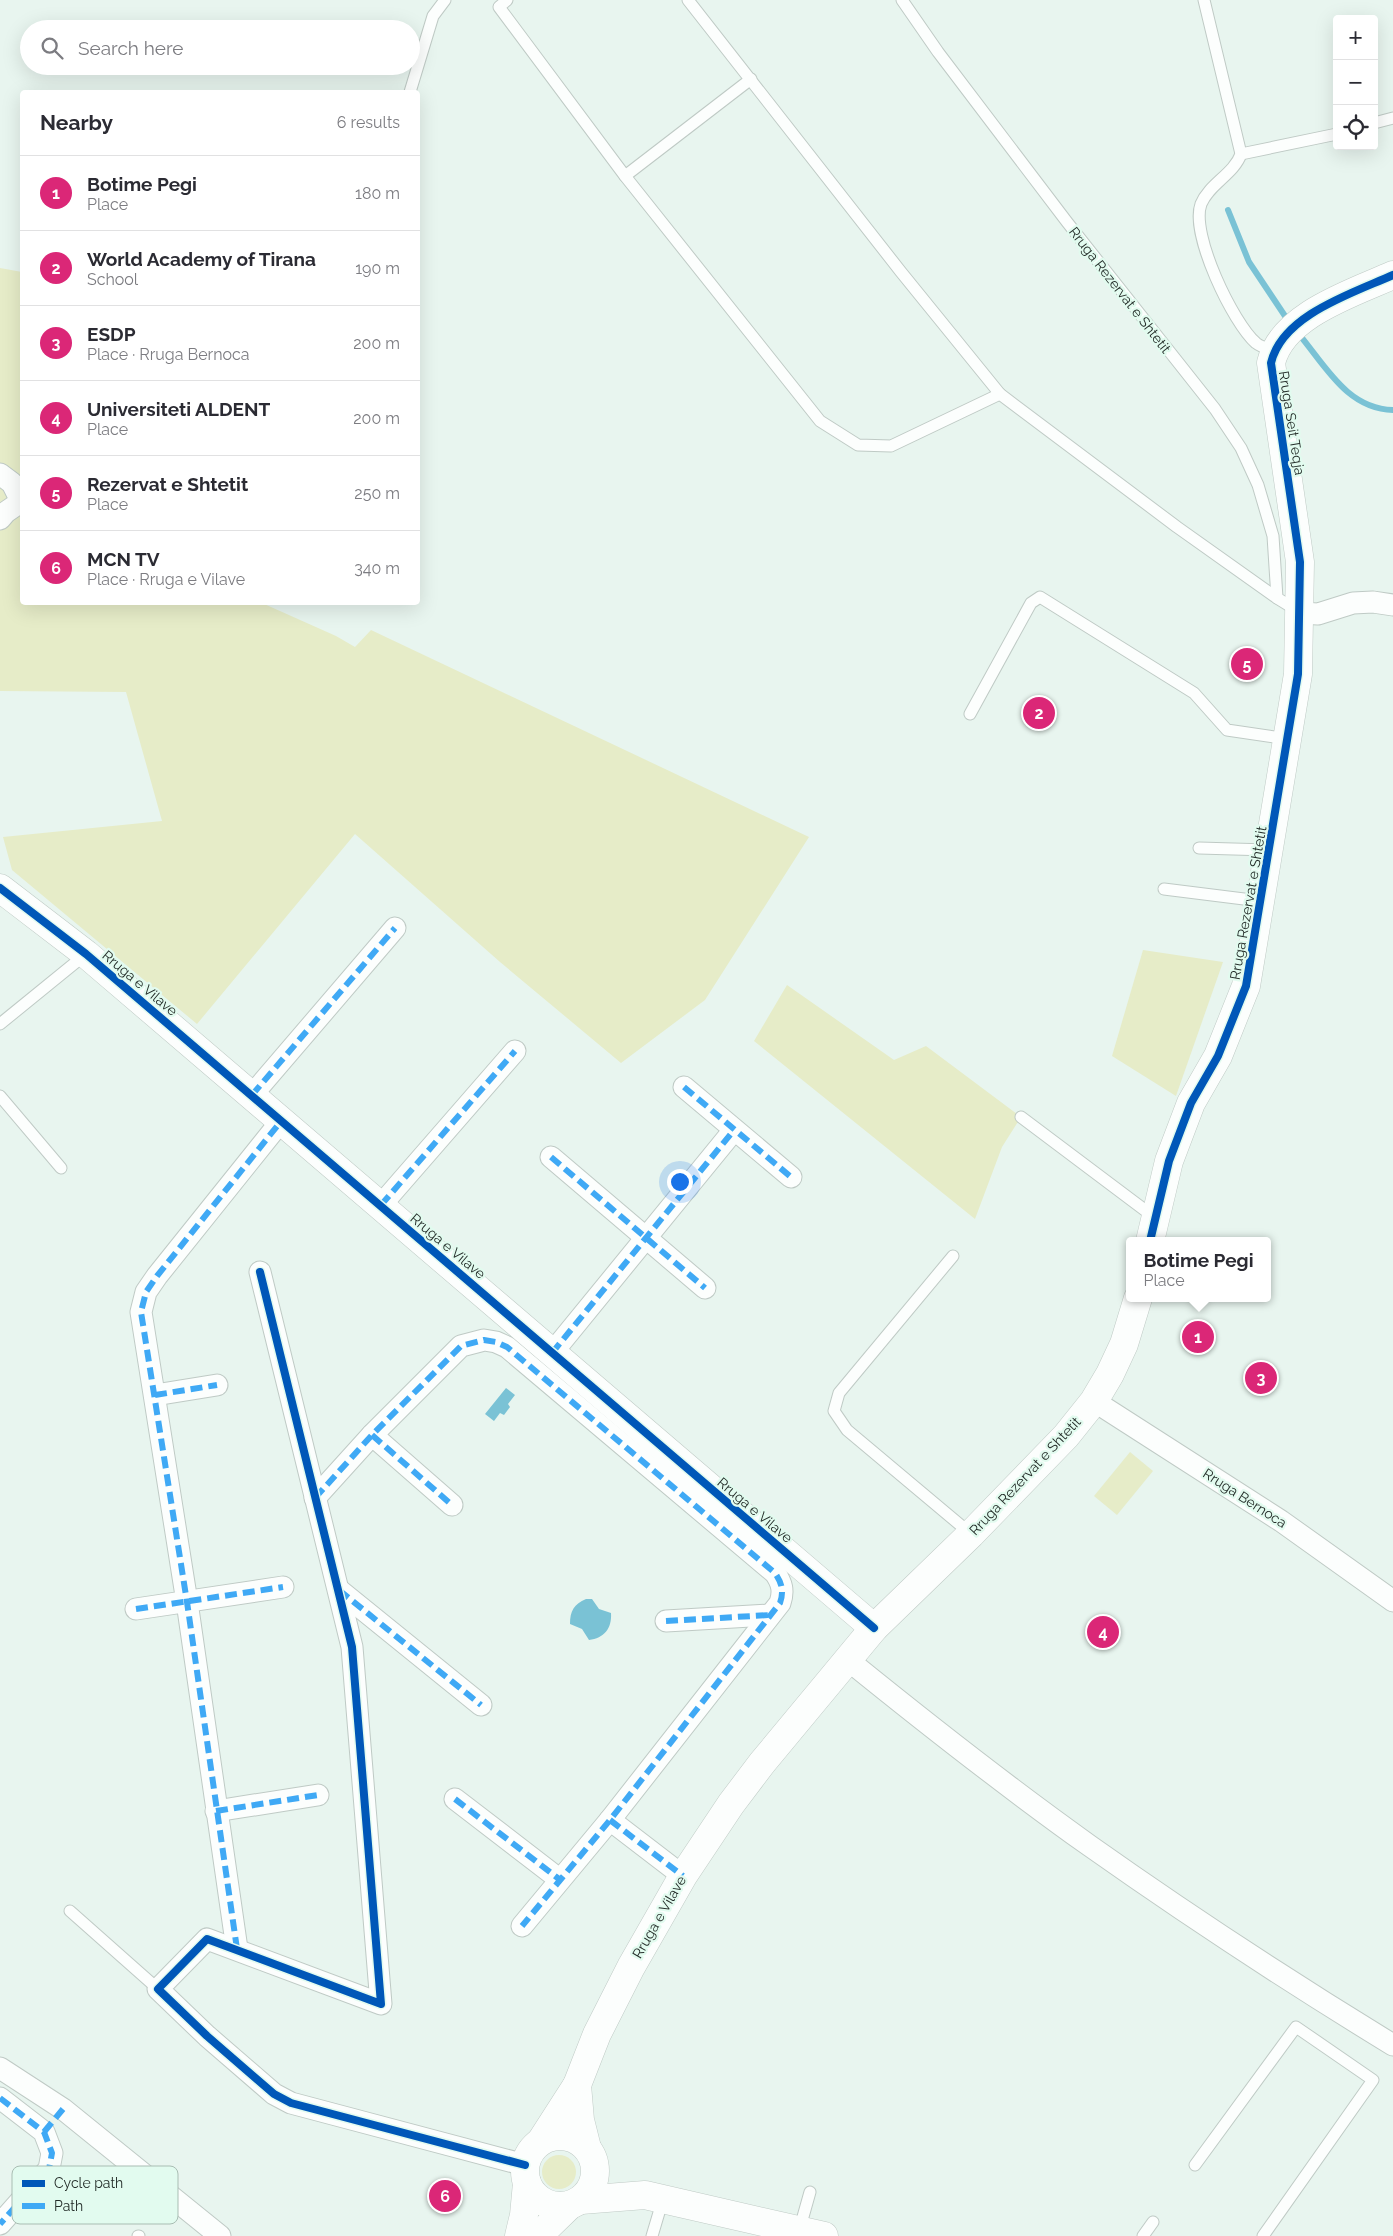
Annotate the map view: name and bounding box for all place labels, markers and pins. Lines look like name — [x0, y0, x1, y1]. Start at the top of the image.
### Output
pin: 5 — [1231, 645, 1263, 683]
pin: 2 — [1023, 694, 1055, 732]
pin: 1 — [1182, 1318, 1214, 1356]
pin: 3 — [1245, 1359, 1277, 1397]
pin: 4 — [1087, 1613, 1119, 1651]
pin: 6 — [429, 2177, 461, 2215]

